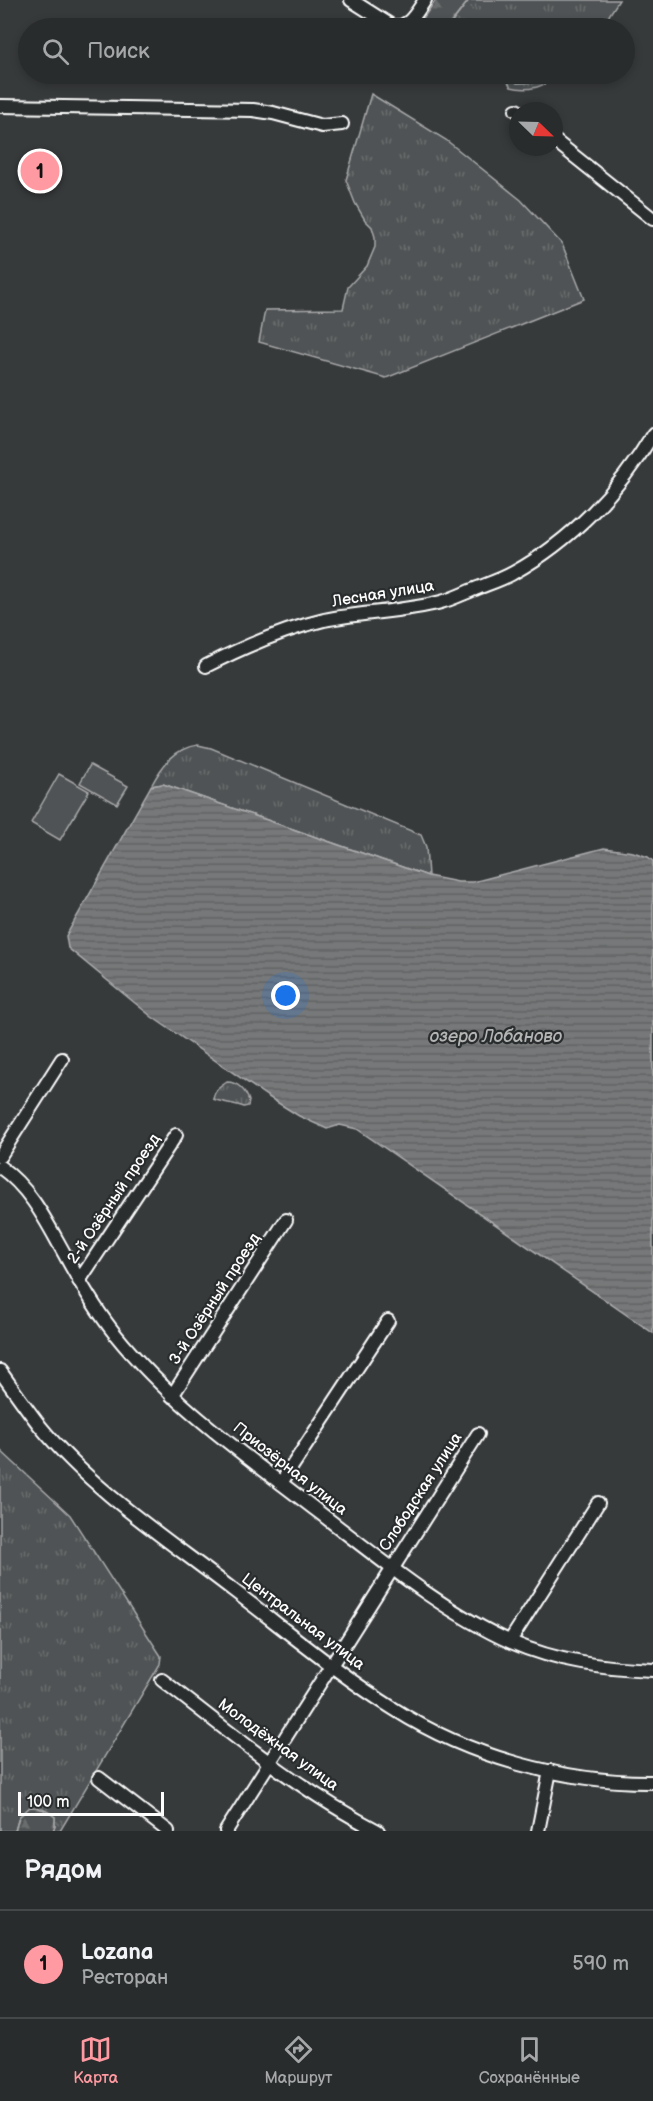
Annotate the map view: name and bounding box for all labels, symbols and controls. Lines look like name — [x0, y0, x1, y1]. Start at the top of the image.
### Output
search box — [18, 18, 635, 84]
icon: search — [39, 35, 72, 68]
text: Поиск — [87, 38, 150, 65]
north arrow — [509, 102, 563, 156]
pin: 1 — [20, 148, 60, 194]
street label: Лесная улица — [330, 576, 436, 612]
your location — [271, 981, 300, 1010]
water label: озеро Лобаново — [430, 1026, 563, 1047]
street label: 2-й Озёрный проезд — [63, 1130, 165, 1268]
street label: 3-й Озёрный проезд — [165, 1229, 265, 1368]
street label: Приозёрная улица — [229, 1419, 351, 1520]
street label: Слободская улица — [376, 1429, 467, 1555]
street label: Центральная улица — [238, 1570, 369, 1675]
street label: Молодёжная улица — [214, 1695, 342, 1795]
scale bar — [18, 1789, 164, 1816]
text: 100 m — [27, 1793, 70, 1812]
text: Рядом — [24, 1855, 102, 1886]
text: Lozana — [81, 1939, 153, 1966]
text: 1 — [39, 1952, 48, 1976]
text: 590 m — [572, 1952, 629, 1976]
text: Ресторан — [81, 1966, 168, 1990]
tab: Карта — [73, 2033, 118, 2088]
tab: Маршрут — [264, 2033, 333, 2088]
tab: Сохранённые — [479, 2033, 580, 2088]

